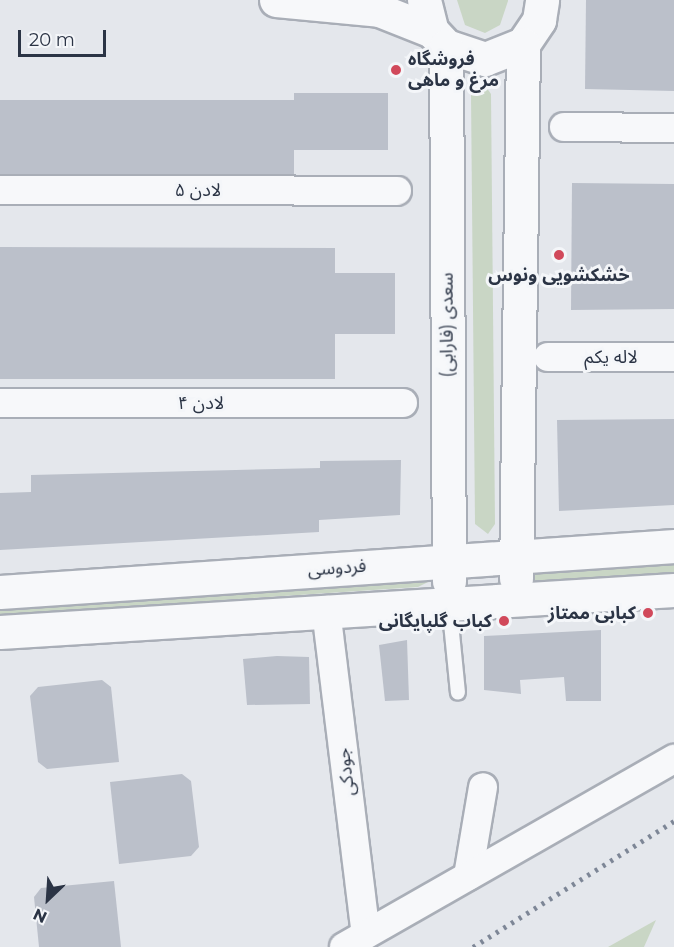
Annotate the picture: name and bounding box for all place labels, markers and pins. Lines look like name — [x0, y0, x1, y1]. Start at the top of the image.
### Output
place label: فروشگاه مرغ و ماهی — [408, 49, 499, 92]
marker: فروشگاه مرغ و ماهی — [389, 63, 403, 77]
marker: خشکشویی ونوس — [552, 248, 566, 262]
place label: خشکشویی ونوس — [488, 264, 630, 286]
place label: کبابی ممتاز — [548, 602, 636, 624]
marker: کبابی ممتاز — [641, 606, 655, 620]
place label: کباب گلپایگانی — [379, 610, 492, 632]
marker: کباب گلپایگانی — [497, 614, 511, 628]

